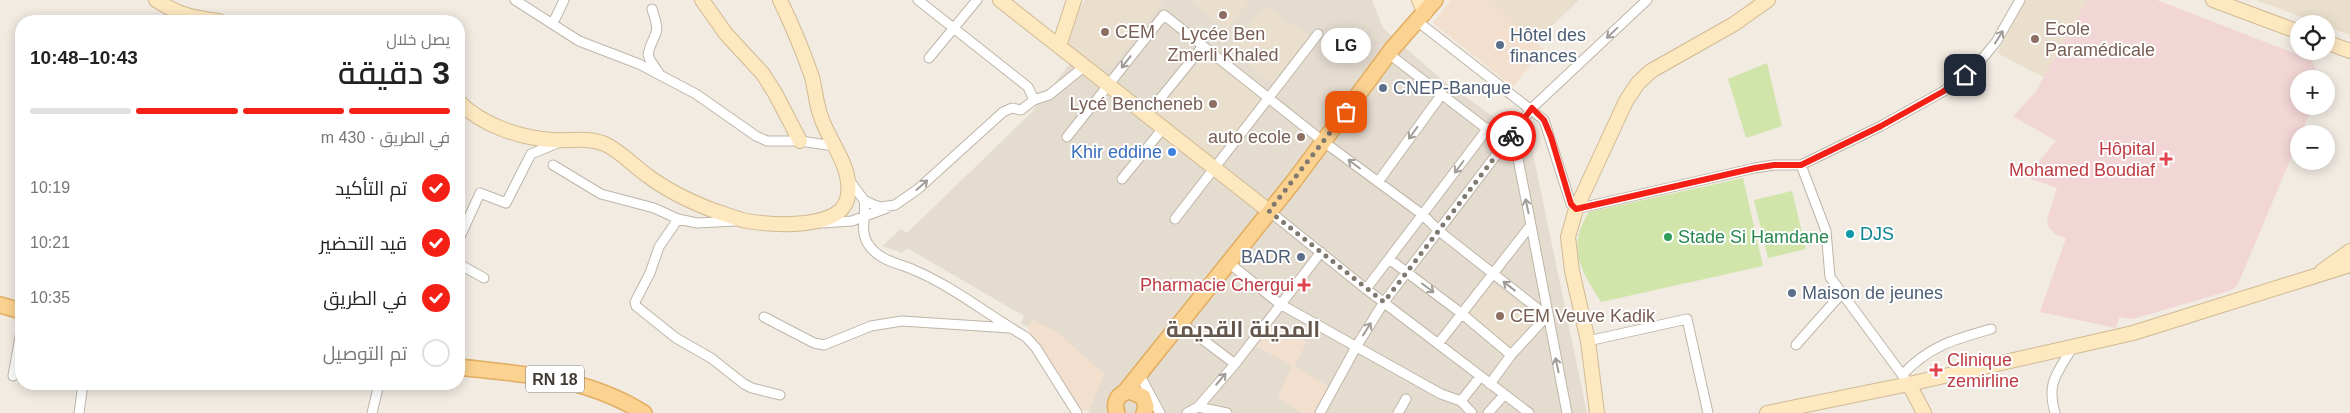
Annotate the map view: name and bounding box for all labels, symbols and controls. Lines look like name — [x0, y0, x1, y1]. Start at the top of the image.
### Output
marker: Lycée Ben Zmerli Khaled — [1217, 9, 1229, 21]
map controls — [2290, 15, 2335, 170]
button: locate — [2290, 15, 2335, 60]
place label: Ecole Paramédicale — [2045, 19, 2155, 60]
place label: CEM — [1115, 22, 1155, 42]
place label: Lycée Ben Zmerli Khaled — [1167, 24, 1279, 65]
place label: Hôtel des finances — [1510, 25, 1586, 66]
marker: CEM — [1099, 26, 1111, 38]
callout: LG — [1321, 27, 1371, 62]
one-way arrow — [1605, 27, 1618, 39]
one-way arrow — [1994, 30, 2004, 44]
text: يصل خلال — [386, 31, 450, 48]
marker: Ecole Paramédicale — [2029, 33, 2041, 45]
text: LG — [1335, 37, 1357, 54]
marker: Hôtel des finances — [1494, 39, 1506, 51]
text: 10:43–10:48 — [30, 47, 138, 68]
pin — [1944, 54, 1986, 96]
text: 3 دقيقة — [338, 55, 450, 91]
one-way arrow — [1121, 55, 1132, 68]
icon: home — [1951, 61, 1979, 89]
button: + — [2290, 70, 2335, 115]
place label: CNEP-Banque — [1393, 78, 1511, 98]
marker: CNEP-Banque — [1377, 82, 1389, 94]
pin — [1325, 91, 1367, 133]
place label: Lycé Bencheneb — [1070, 94, 1203, 114]
marker: Lycé Bencheneb — [1207, 98, 1219, 110]
icon: bag — [1332, 98, 1360, 126]
courier — [1486, 111, 1536, 161]
icon: bike — [1497, 122, 1525, 150]
button: − — [2290, 125, 2335, 170]
one-way arrow — [1408, 126, 1419, 139]
place label: auto ecole — [1208, 127, 1291, 147]
text: في الطريق · 430 m — [321, 129, 450, 146]
marker: auto ecole — [1295, 131, 1307, 143]
place label: Hôpital Mohamed Boudiaf — [2009, 139, 2156, 180]
place label: Khir eddine — [1071, 142, 1162, 162]
marker: Khir eddine — [1166, 146, 1178, 158]
marker: Hôpital Mohamed Boudiaf — [2159, 152, 2173, 166]
one-way arrow — [1347, 159, 1361, 169]
one-way arrow — [1454, 160, 1464, 174]
icon: check — [422, 174, 450, 202]
text: تم التأكيد — [335, 178, 407, 199]
text: 10:19 — [30, 179, 70, 196]
one-way arrow — [916, 179, 929, 191]
one-way arrow — [1522, 198, 1531, 214]
place label: DJS — [1860, 224, 1894, 244]
place label: Stade Si Hamdane — [1678, 227, 1829, 247]
marker: DJS — [1844, 228, 1856, 240]
icon: check — [422, 229, 450, 257]
marker: Stade Si Hamdane — [1662, 231, 1674, 243]
text: قيد التحضير — [320, 233, 407, 254]
text: 10:21 — [30, 234, 70, 251]
place label: BADR — [1241, 247, 1291, 267]
marker: BADR — [1295, 251, 1307, 263]
place label: Pharmacie Chergui — [1140, 275, 1294, 295]
marker: Pharmacie Chergui — [1298, 279, 1310, 291]
one-way arrow — [1503, 281, 1516, 292]
one-way arrow — [1421, 283, 1434, 294]
place label: Maison de jeunes — [1802, 283, 1943, 303]
icon: check — [422, 284, 450, 312]
marker: Maison de jeunes — [1786, 287, 1798, 299]
text: في الطريق — [323, 288, 407, 309]
text: 10:35 — [30, 289, 70, 306]
place label: CEM Veuve Kadik — [1510, 306, 1656, 326]
marker: CEM Veuve Kadik — [1494, 310, 1506, 322]
district label: المدينة القديمة — [1166, 317, 1320, 342]
one-way arrow — [1363, 322, 1373, 336]
text: تم التوصيل — [323, 343, 407, 364]
place label: Clinique zemirline — [1947, 350, 2019, 391]
one-way arrow — [1552, 358, 1562, 374]
marker: Clinique zemirline — [1929, 363, 1943, 377]
road number: RN 18 — [526, 366, 584, 392]
one-way arrow — [1216, 373, 1227, 386]

